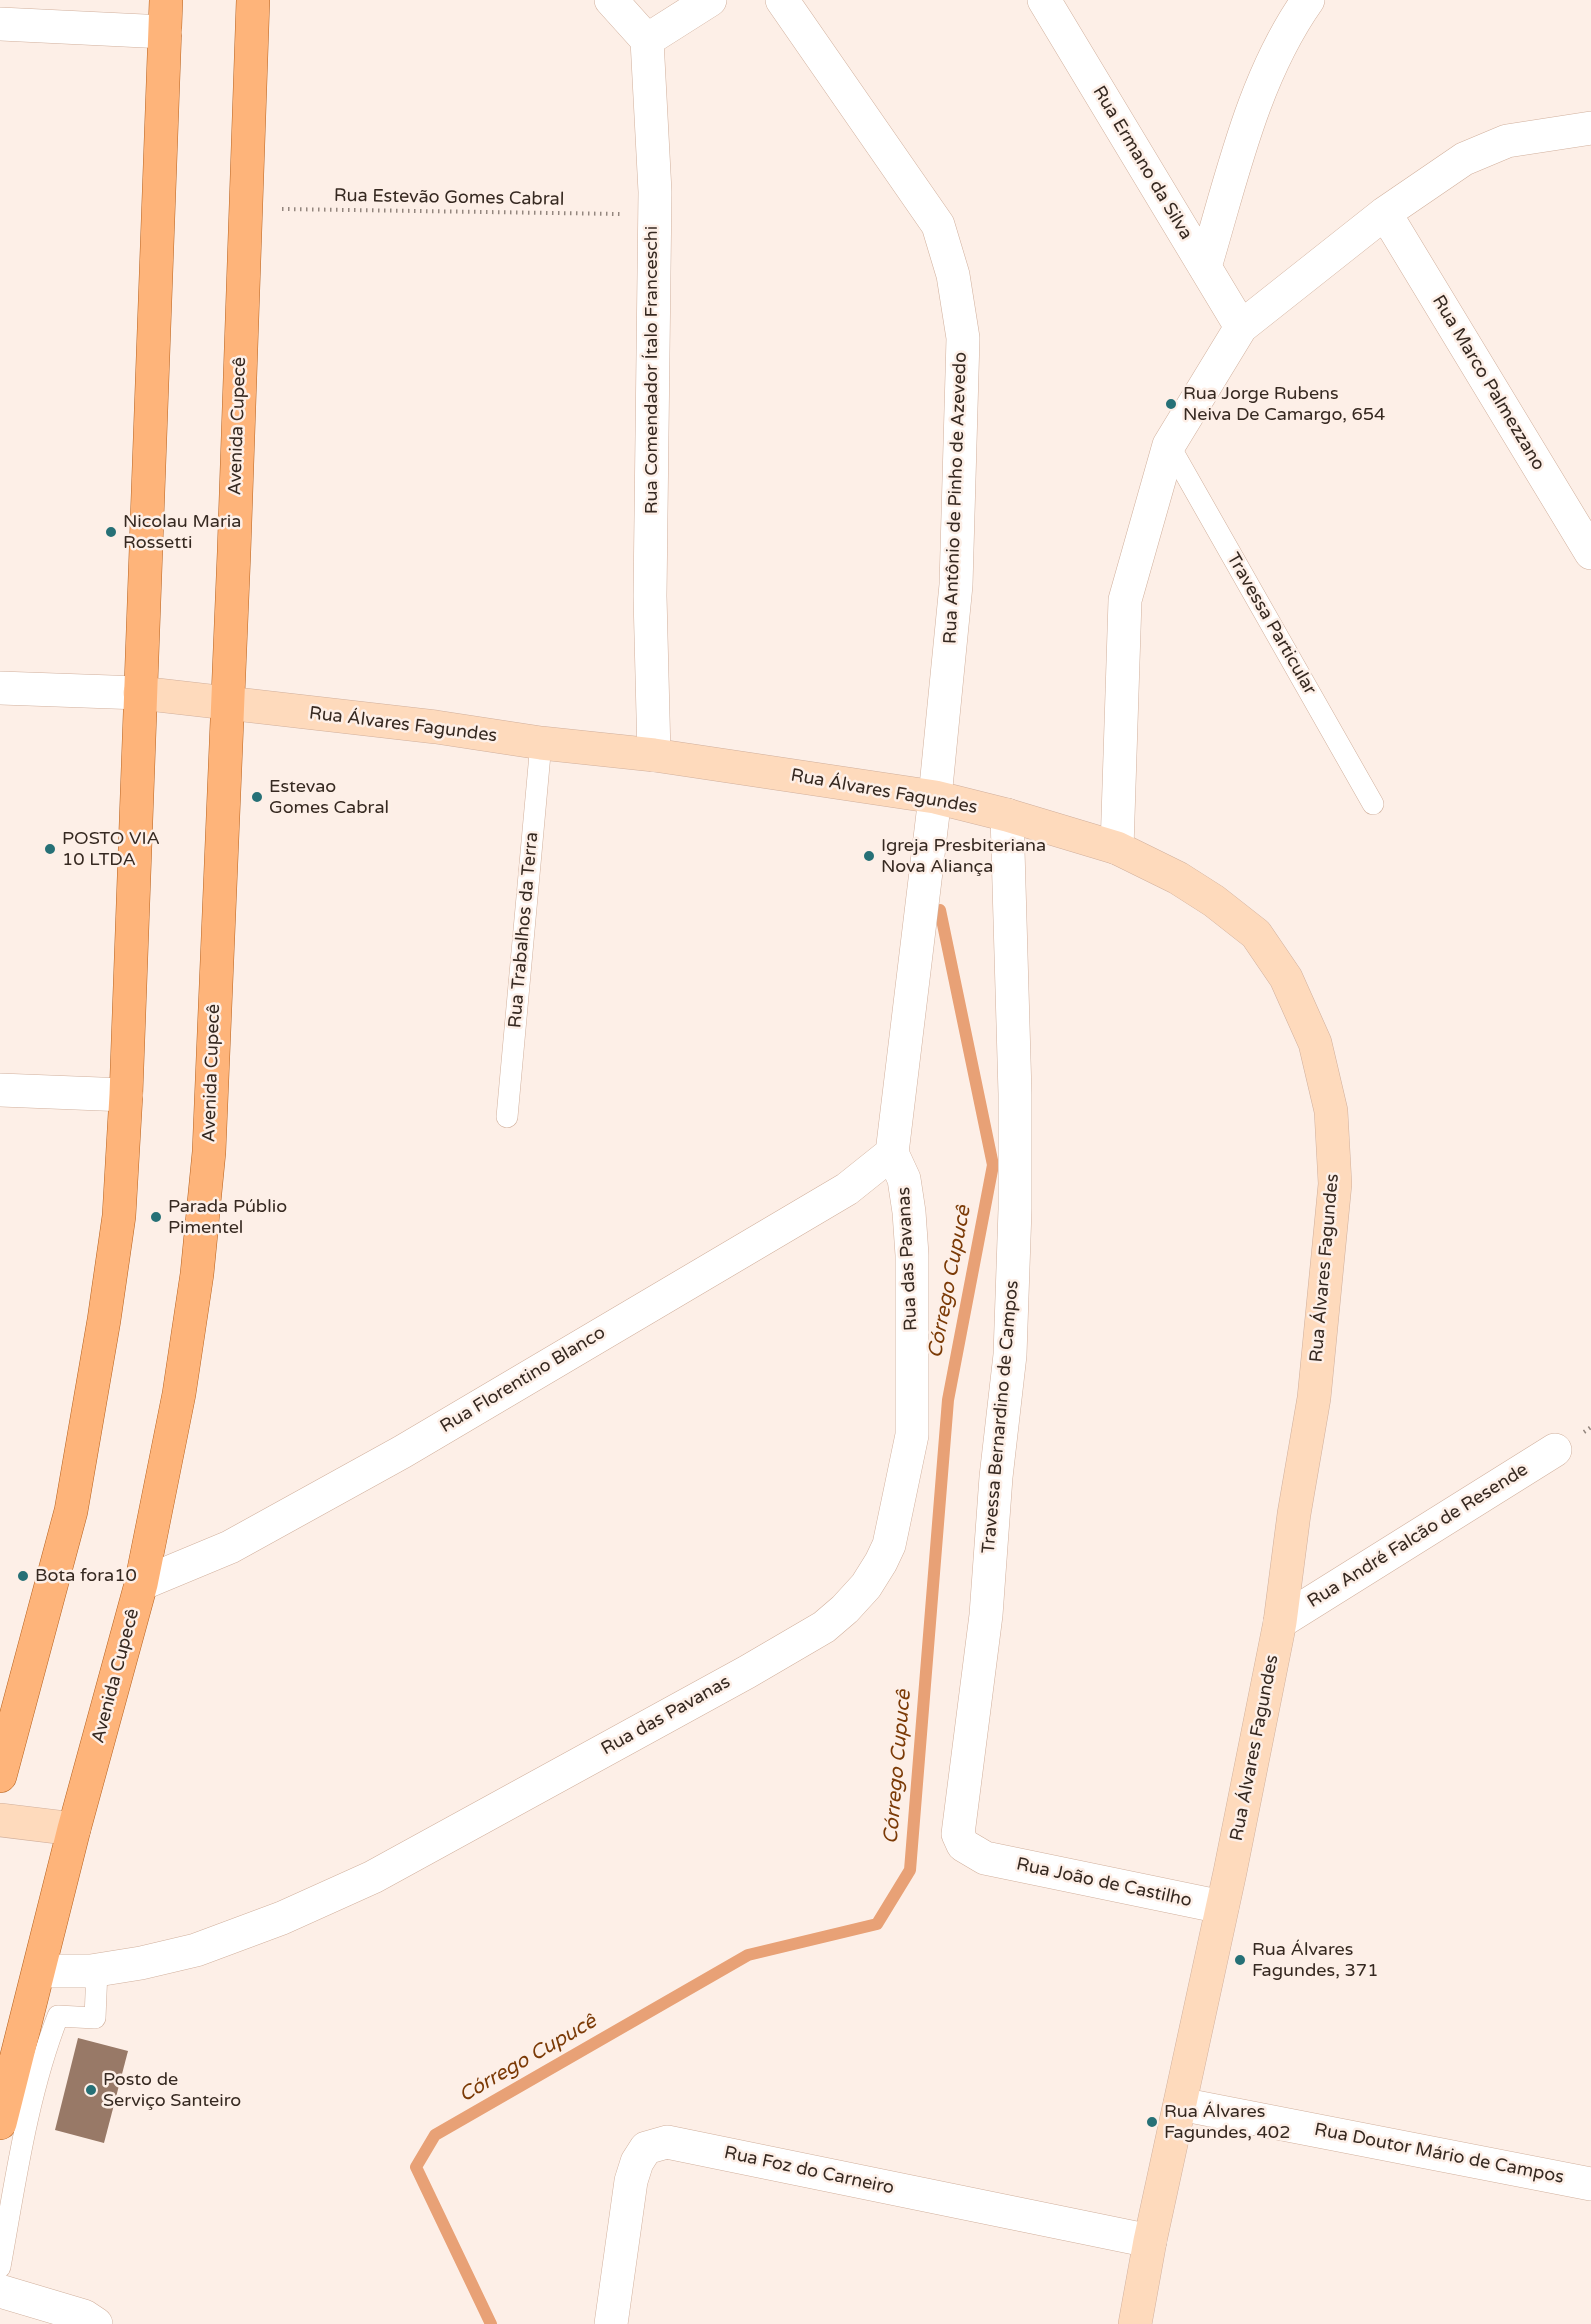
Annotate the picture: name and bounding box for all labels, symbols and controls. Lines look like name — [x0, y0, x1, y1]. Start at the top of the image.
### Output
street label: Rua Ermano da Silva — [1088, 82, 1196, 244]
street label: Rua Estevão Gomes Cabral — [334, 185, 564, 211]
street label: Rua Comendador Ítalo Franceschi — [641, 226, 663, 514]
street label: Rua Marco Palmezzano — [1427, 291, 1549, 475]
street label: Rua Antônio de Pinho de Azevedo — [940, 352, 972, 644]
street label: Avenida Cupecê — [225, 356, 251, 496]
place label: Rua Jorge Rubens Neiva De Camargo, 654 — [1183, 383, 1385, 426]
marker: Rua Jorge Rubens Neiva De Camargo, 654 — [1164, 397, 1178, 411]
place label: Nicolau Maria Rossetti — [123, 511, 241, 554]
marker: Nicolau Maria Rossetti — [104, 525, 118, 539]
street label: Travessa Particular — [1222, 549, 1320, 699]
street label: Rua Álvares Fagundes — [308, 703, 498, 747]
street label: Rua Álvares Fagundes — [789, 765, 979, 819]
place label: Estevao Gomes Cabral — [269, 776, 389, 818]
marker: Estevao Gomes Cabral — [250, 790, 264, 804]
place label: POSTO VIA 10 LTDA — [62, 828, 160, 870]
street label: Rua Trabalhos da Terra — [505, 831, 543, 1029]
place label: Igreja Presbiteriana Nova Aliança — [881, 835, 1046, 878]
marker: POSTO VIA 10 LTDA — [43, 842, 57, 856]
marker: Igreja Presbiteriana Nova Aliança — [862, 849, 876, 863]
street label: Avenida Cupecê — [199, 1003, 225, 1143]
street label: Rua Álvares Fagundes — [1306, 1173, 1344, 1363]
street label: Rua das Pavanas — [893, 1186, 923, 1332]
place label: Parada Públio Pimentel — [168, 1196, 287, 1238]
water label: Córrego Cupucê — [923, 1204, 977, 1360]
marker: Parada Públio Pimentel — [149, 1210, 163, 1224]
street label: Travessa Bernardino de Campos — [978, 1279, 1024, 1555]
street label: Rua Florentino Blanco — [437, 1322, 609, 1438]
street label: Rua André Falcão de Resende — [1304, 1459, 1532, 1613]
place label: Bota fora10 — [35, 1565, 137, 1587]
marker: Bota fora10 — [16, 1569, 30, 1583]
street label: Avenida Cupecê — [88, 1606, 144, 1746]
street label: Rua Álvares Fagundes — [1226, 1653, 1284, 1843]
street label: Rua das Pavanas — [598, 1672, 734, 1760]
water label: Córrego Cupucê — [879, 1689, 917, 1845]
street label: Rua João de Castilho — [1014, 1854, 1194, 1912]
place label: Rua Álvares Fagundes, 371 — [1252, 1939, 1378, 1982]
marker: Rua Álvares Fagundes, 371 — [1233, 1953, 1247, 1967]
water label: Córrego Cupucê — [455, 2010, 601, 2108]
place label: Posto de Serviço Santeiro — [103, 2069, 241, 2112]
marker: Posto de Serviço Santeiro — [84, 2083, 98, 2097]
place label: Rua Álvares Fagundes, 402 — [1164, 2101, 1290, 2144]
marker: Rua Álvares Fagundes, 402 — [1145, 2115, 1159, 2129]
street label: Rua Doutor Mário de Campos — [1312, 2119, 1566, 2189]
street label: Rua Foz do Carneiro — [722, 2142, 896, 2200]

